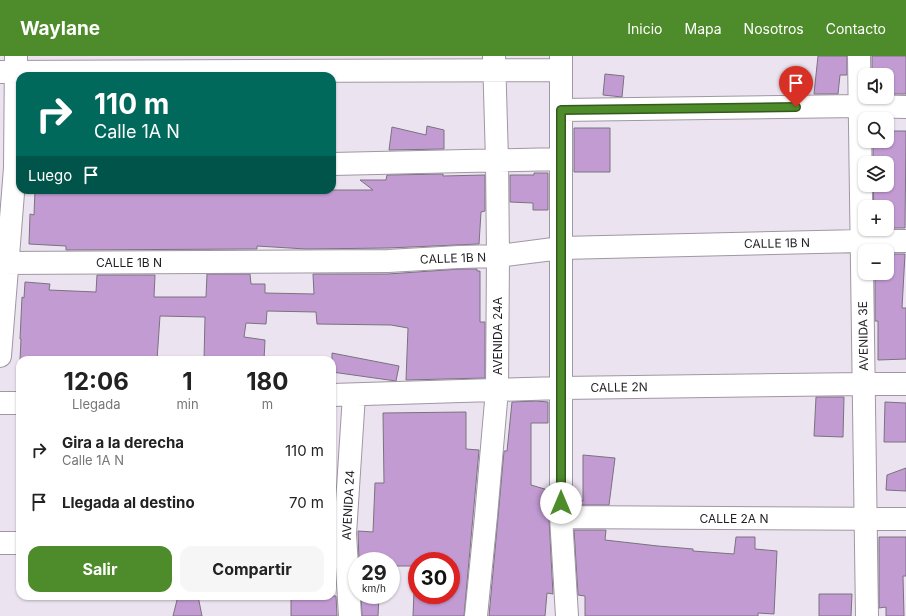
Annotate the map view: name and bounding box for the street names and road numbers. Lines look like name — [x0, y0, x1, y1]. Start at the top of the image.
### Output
street label: CALLE 1B N — [744, 235, 810, 251]
street label: CALLE 1B N — [420, 249, 486, 267]
street label: CALLE 1B N — [96, 255, 162, 270]
street label: AVENIDA 24A — [490, 297, 505, 375]
street label: AVENIDA 3E — [855, 301, 871, 371]
street label: CALLE 2N — [590, 379, 648, 395]
street label: AVENIDA 24 — [339, 469, 357, 540]
street label: CALLE 2A N — [700, 511, 768, 526]

